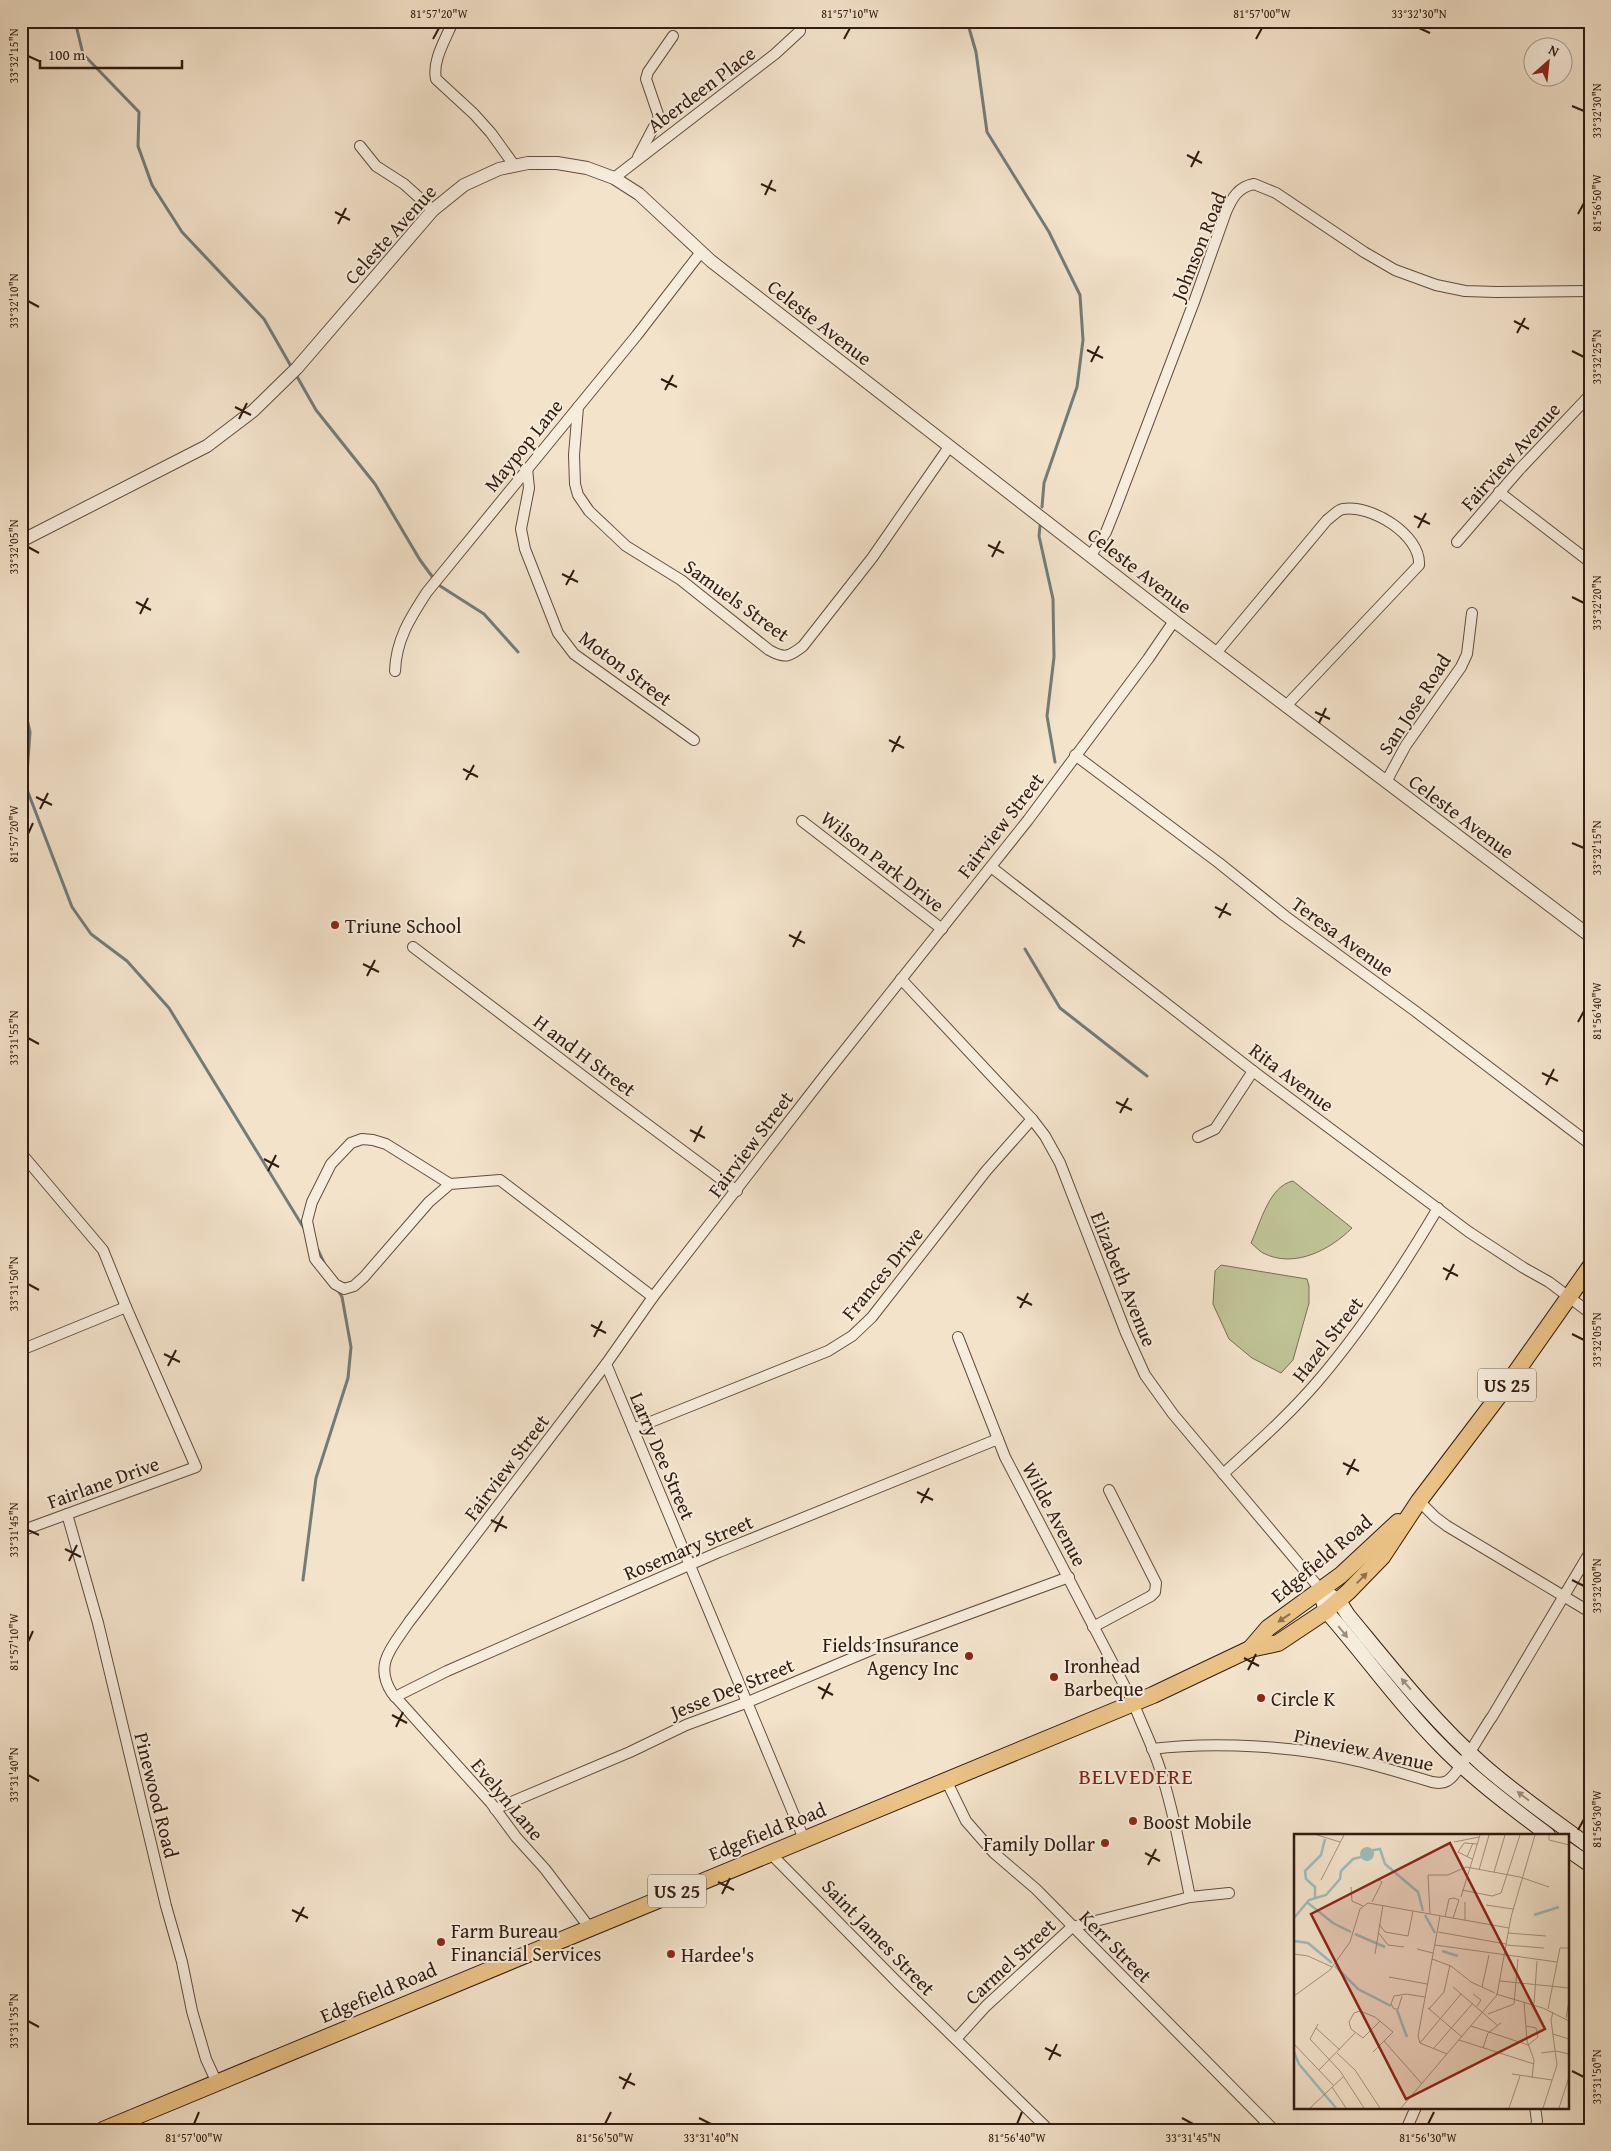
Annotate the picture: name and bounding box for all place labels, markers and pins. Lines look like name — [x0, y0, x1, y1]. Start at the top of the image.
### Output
place label: Triune School — [345, 911, 462, 940]
marker: Triune School — [329, 919, 341, 931]
place label: Fields Insurance Agency Inc — [822, 1630, 959, 1682]
marker: Fields Insurance Agency Inc — [963, 1650, 975, 1662]
place label: Ironhead Barbeque — [1064, 1651, 1144, 1703]
marker: Ironhead Barbeque — [1048, 1671, 1060, 1683]
place label: Circle K — [1271, 1684, 1335, 1713]
marker: Circle K — [1255, 1692, 1267, 1704]
place label: Boost Mobile — [1143, 1807, 1252, 1836]
marker: Boost Mobile — [1127, 1815, 1139, 1827]
place label: Family Dollar — [983, 1829, 1095, 1858]
marker: Family Dollar — [1099, 1837, 1111, 1849]
place label: Farm Bureau Financial Services — [451, 1916, 601, 1968]
marker: Farm Bureau Financial Services — [435, 1936, 447, 1948]
place label: Hardee's — [681, 1940, 754, 1969]
marker: Hardee's — [665, 1948, 677, 1960]

